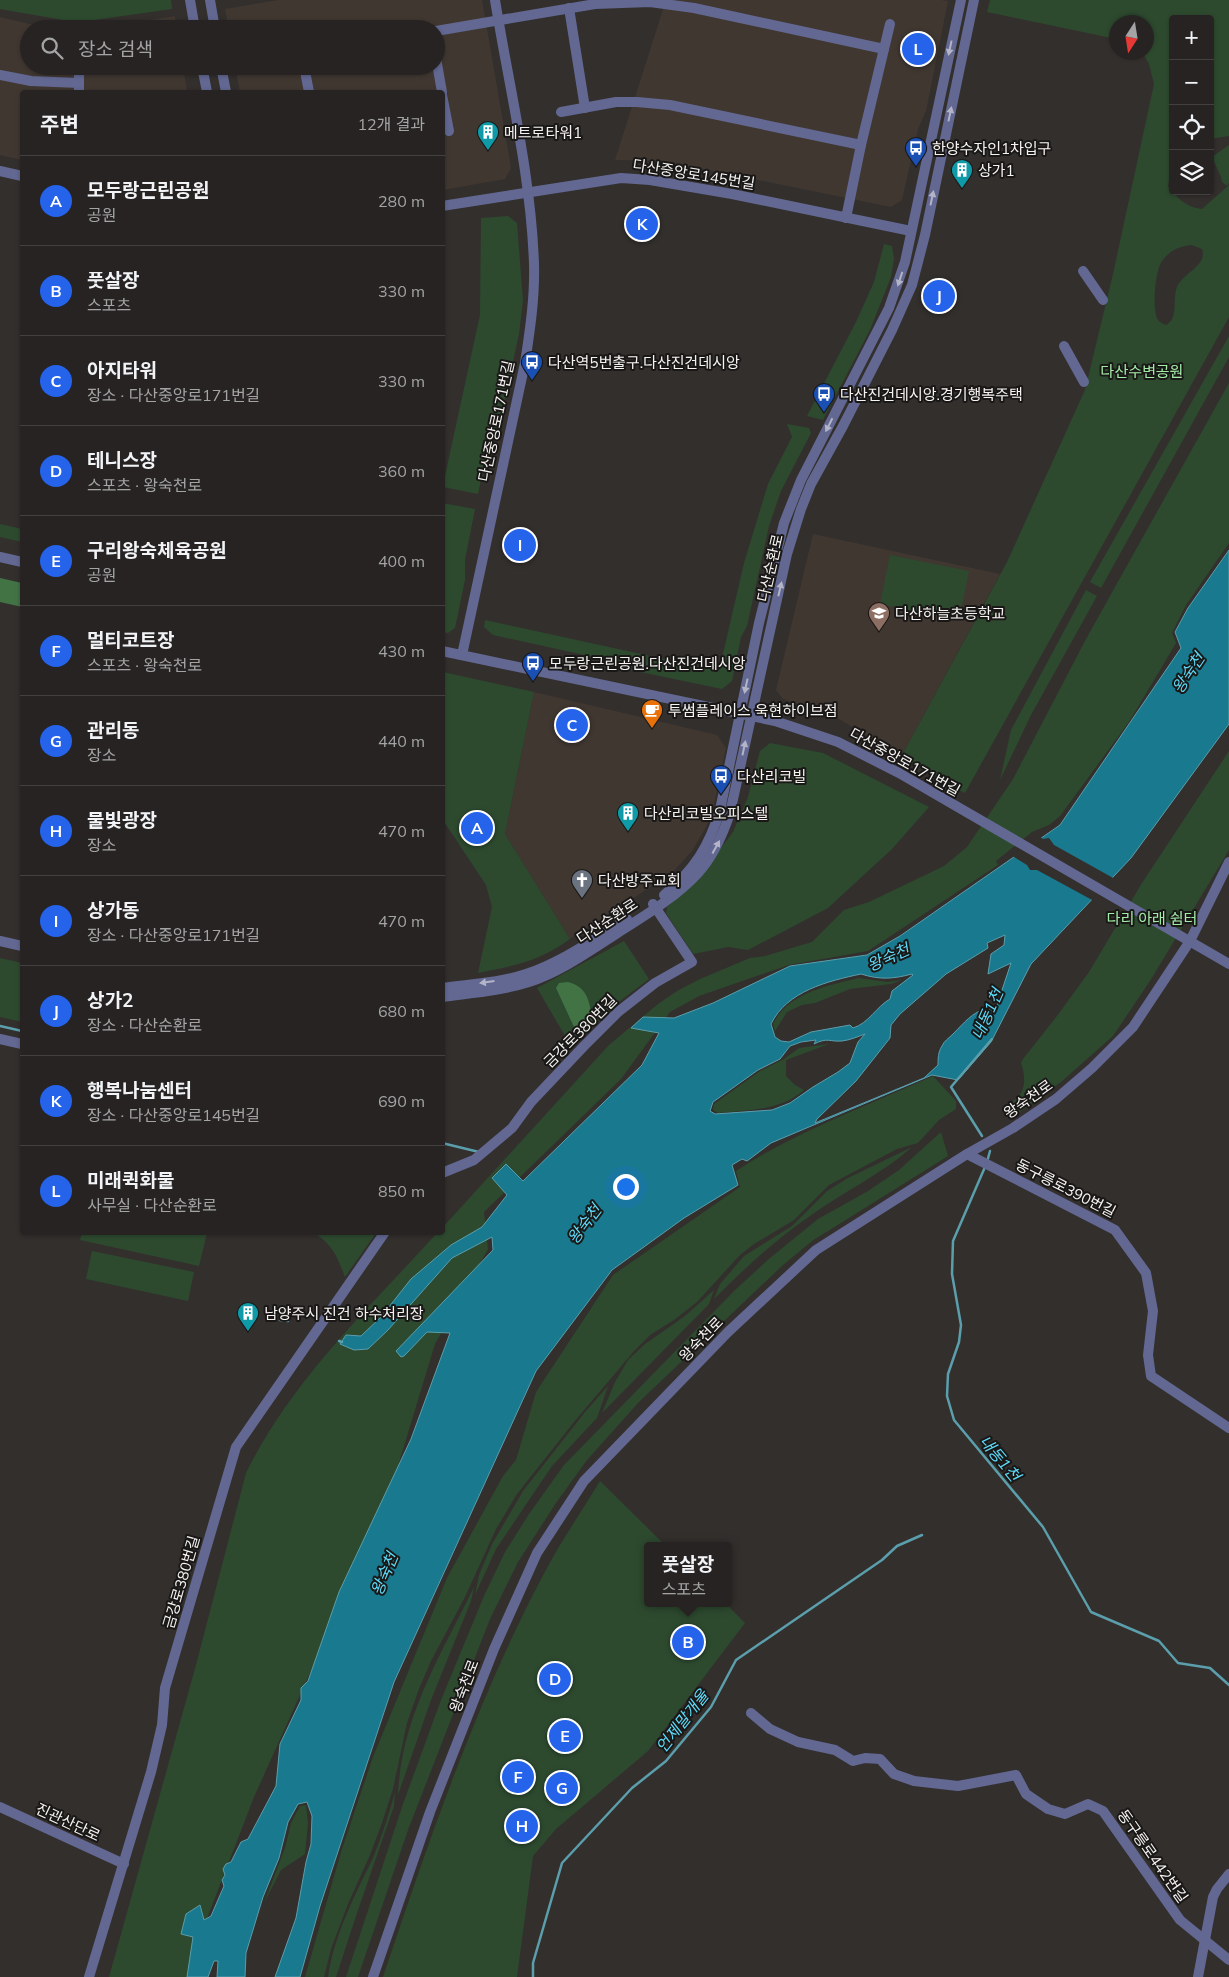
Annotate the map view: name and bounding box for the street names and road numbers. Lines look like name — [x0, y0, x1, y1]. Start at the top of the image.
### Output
street label: 다산중앙로145번길 — [631, 155, 757, 193]
street label: 다산중앙로171번길 — [474, 359, 518, 483]
street label: 다산순환로 — [753, 532, 787, 604]
street label: 다산중앙로171번길 — [846, 724, 964, 800]
street label: 다산순환로 — [573, 894, 641, 948]
street label: 금강로380번길 — [539, 990, 621, 1072]
street label: 왕숙천로 — [1000, 1075, 1056, 1123]
street label: 동구릉로390번길 — [1013, 1155, 1119, 1221]
street label: 왕숙천로 — [675, 1313, 727, 1365]
street label: 금강로380번길 — [159, 1533, 203, 1631]
street label: 왕숙천로 — [445, 1657, 483, 1715]
street label: 진관산단로 — [33, 1799, 103, 1845]
street label: 동구릉로442번길 — [1114, 1806, 1192, 1906]

